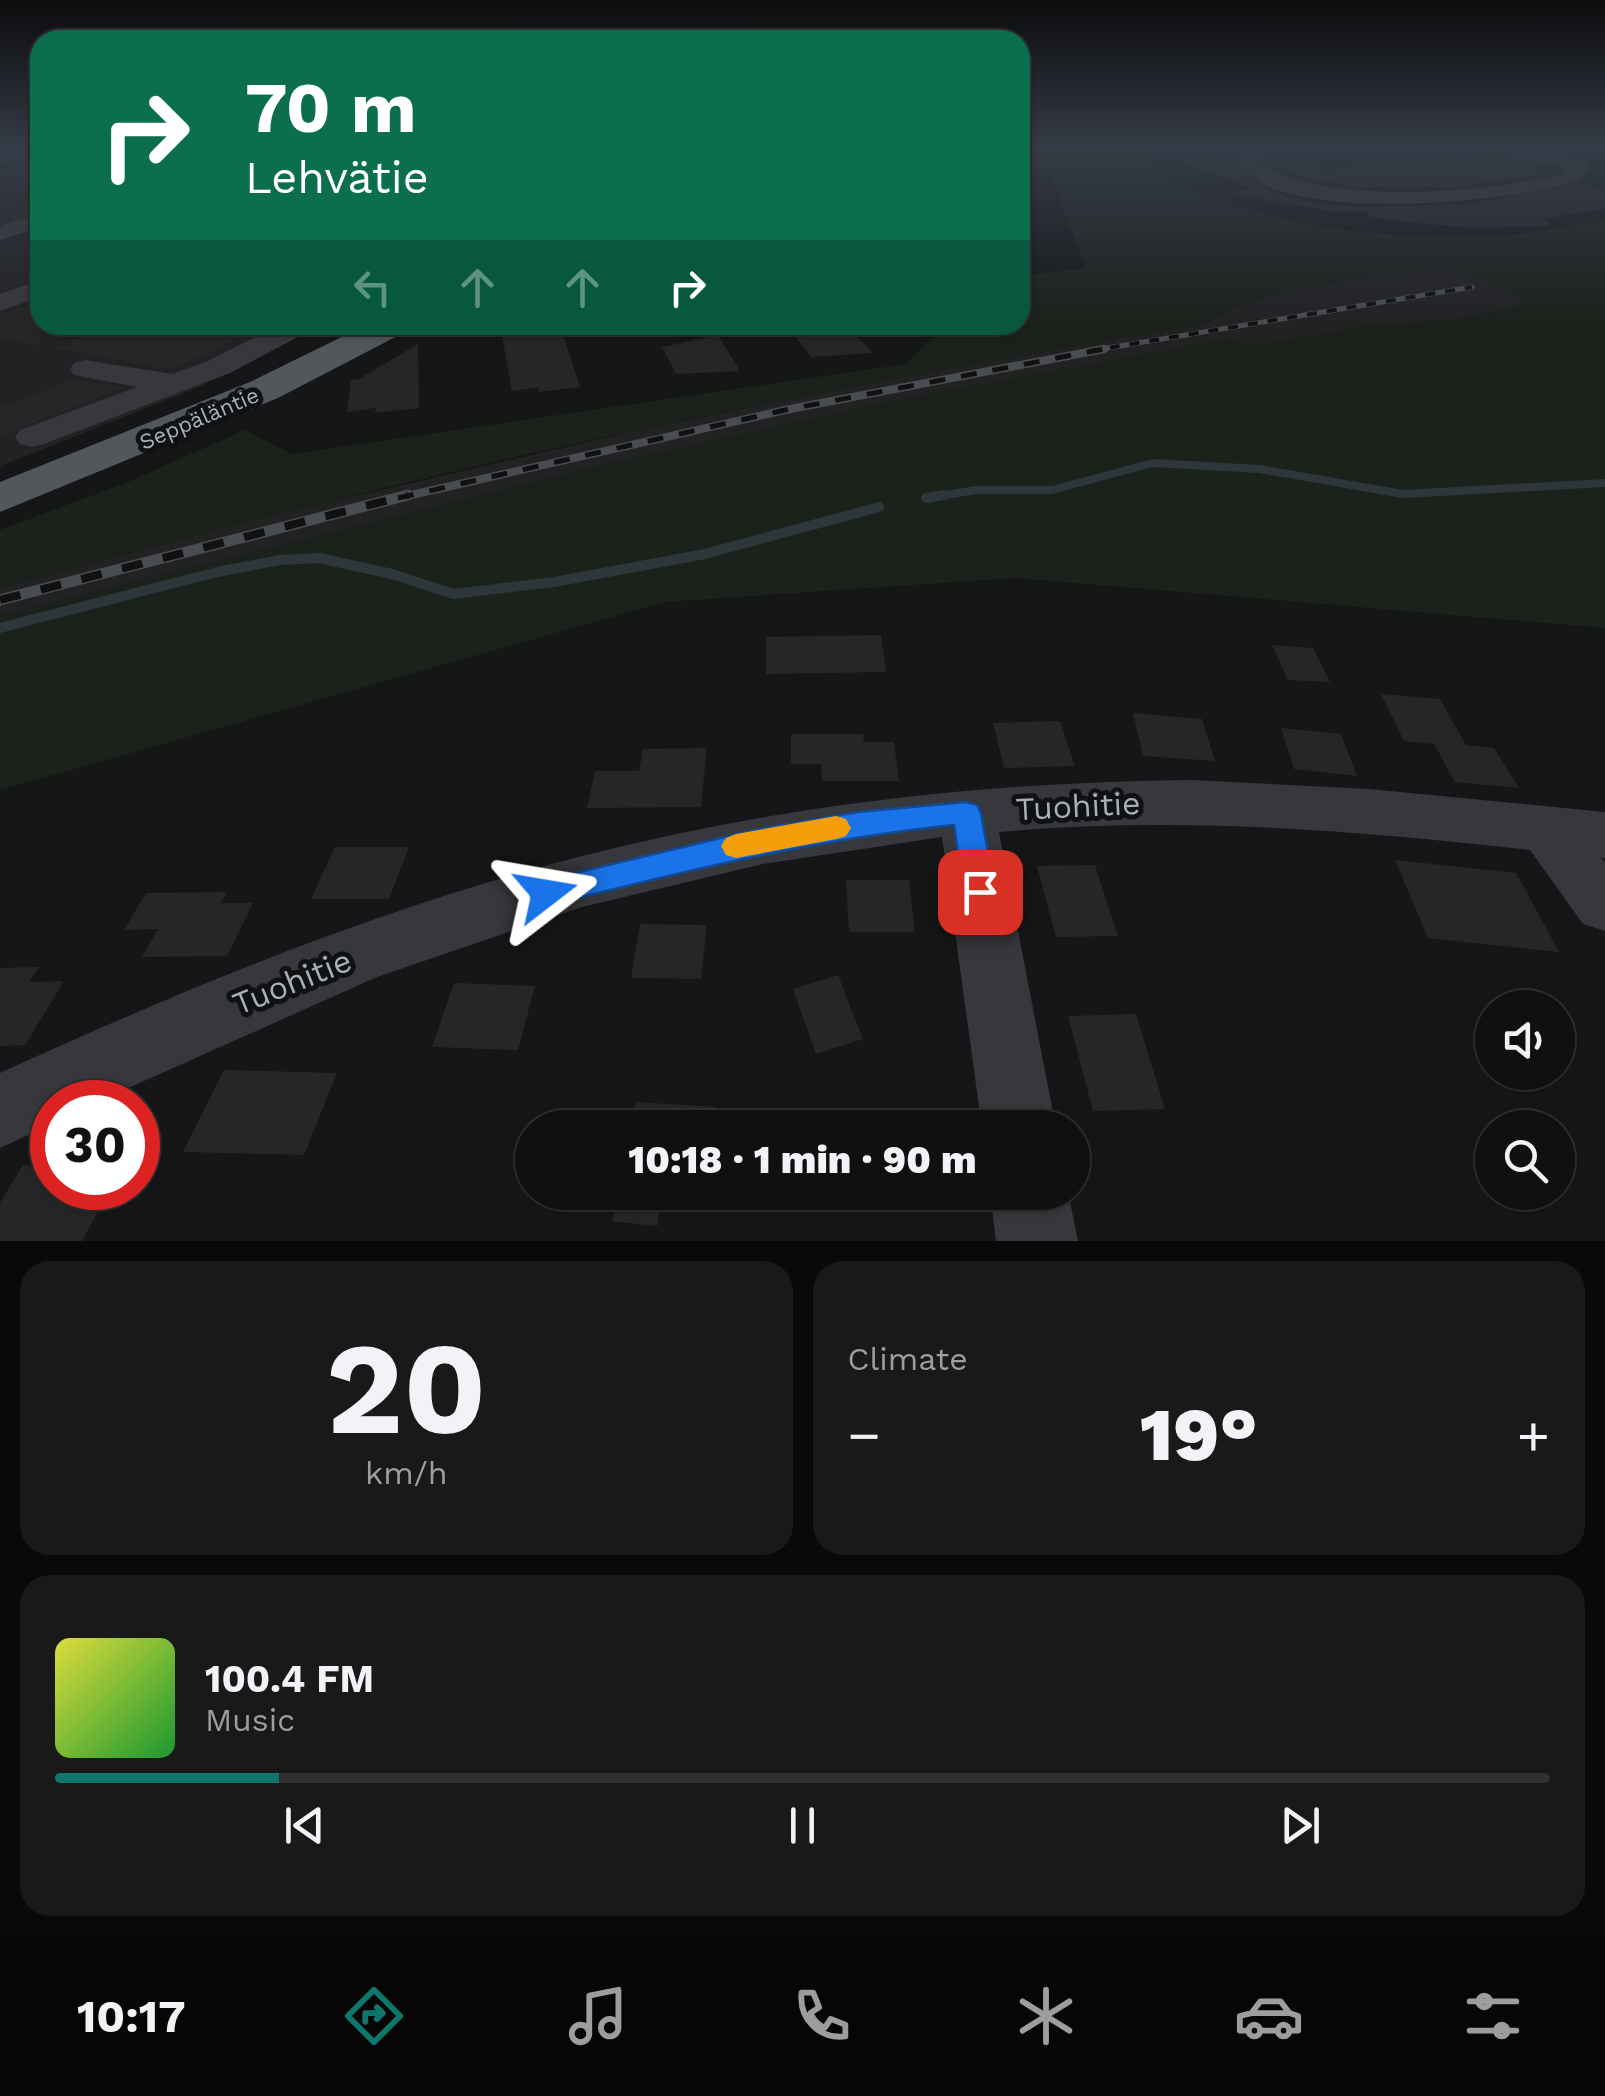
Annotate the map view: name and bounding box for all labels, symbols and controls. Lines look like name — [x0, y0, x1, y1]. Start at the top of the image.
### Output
text: 70 m — [245, 67, 417, 149]
icon: right — [80, 70, 210, 200]
text: Lehvätie — [245, 151, 429, 204]
icon: left — [345, 260, 400, 315]
icon: ahead — [450, 260, 505, 315]
icon: ahead — [555, 260, 610, 315]
icon: right — [660, 260, 715, 315]
street label: Seppäläntie — [136, 382, 263, 455]
street label: Tuohitie — [1015, 784, 1141, 828]
position arrow — [494, 841, 598, 945]
pin — [938, 850, 1023, 935]
icon: arrive — [953, 865, 1008, 920]
street label: Tuohitie — [227, 941, 357, 1023]
map controls — [1475, 990, 1575, 1210]
button: sound — [1475, 990, 1575, 1090]
speed limit sign: 30 — [30, 1080, 160, 1210]
button: search — [1475, 1110, 1575, 1210]
text: 10:18 · 1 min · 90 m — [628, 1138, 977, 1182]
text: 20 — [326, 1312, 487, 1465]
text: Climate — [848, 1340, 968, 1378]
text: 19° — [1140, 1390, 1258, 1478]
text: − — [848, 1403, 881, 1467]
text: + — [1517, 1403, 1550, 1467]
text: km/h — [365, 1454, 447, 1492]
text: 100.4 FM — [205, 1657, 374, 1701]
text: Music — [205, 1701, 295, 1739]
icon: previous — [277, 1798, 332, 1853]
icon: pause — [775, 1798, 830, 1853]
icon: next — [1273, 1798, 1328, 1853]
icon: directions — [339, 1981, 409, 2051]
icon: music — [563, 1981, 633, 2051]
icon: phone — [787, 1981, 857, 2051]
icon: climate — [1011, 1981, 1081, 2051]
icon: car — [1234, 1981, 1304, 2051]
icon: filters — [1458, 1981, 1528, 2051]
text: 10:17 — [77, 1990, 186, 2043]

